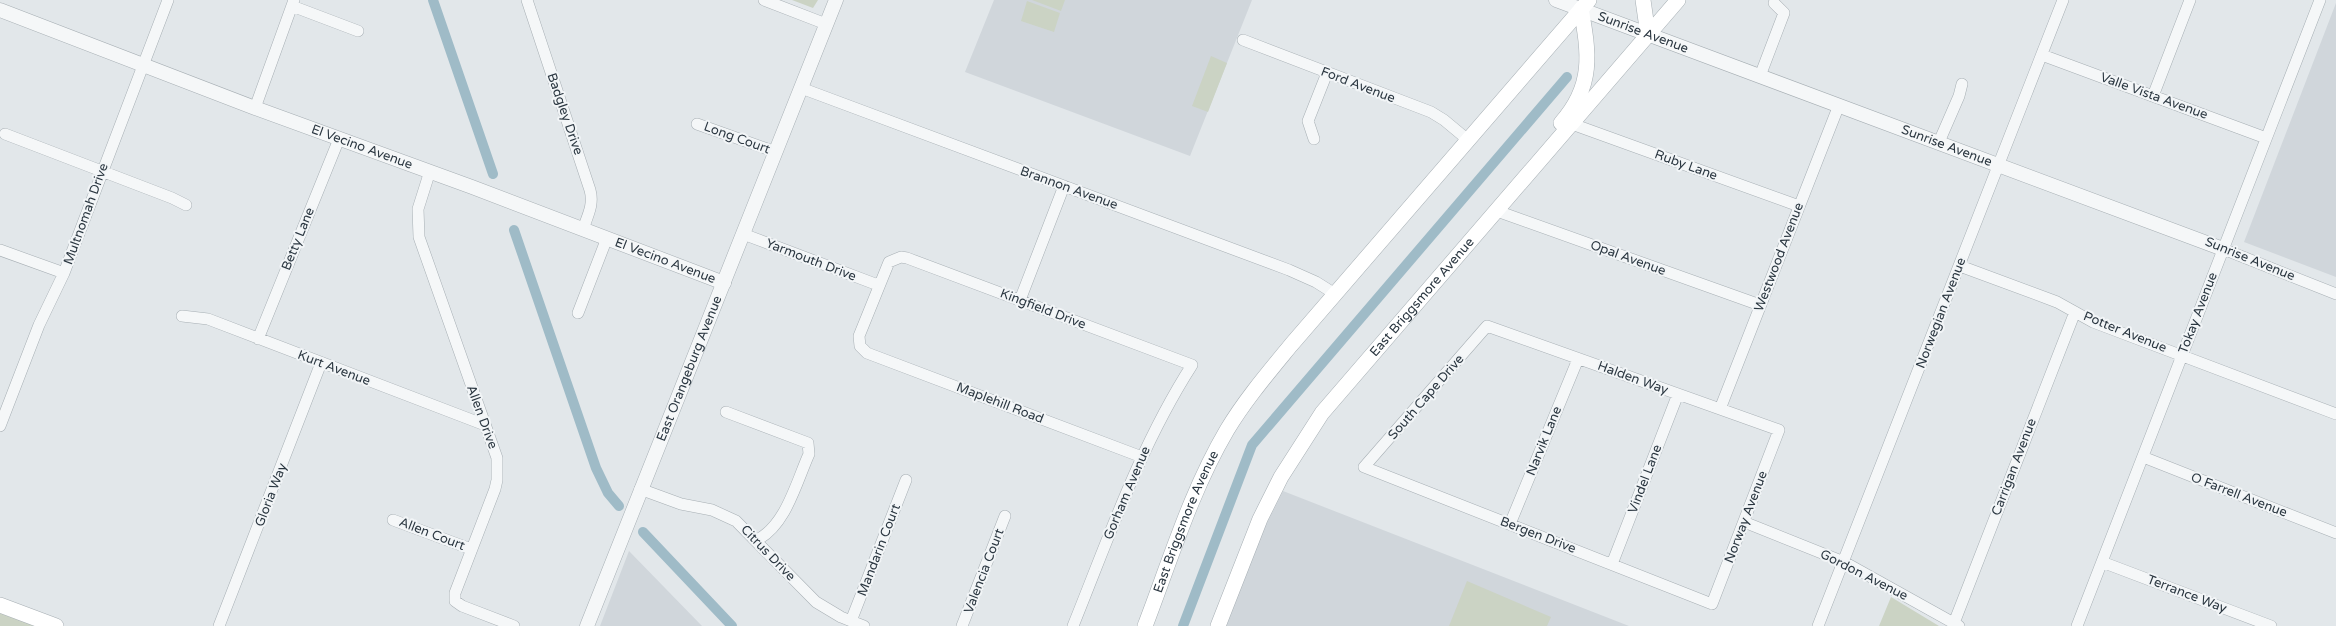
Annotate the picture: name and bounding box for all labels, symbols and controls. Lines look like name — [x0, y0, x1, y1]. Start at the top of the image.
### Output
street label: Sunrise Avenue — [1596, 8, 1691, 57]
street label: Ford Avenue — [1319, 64, 1397, 106]
street label: Valle Vista Avenue — [2098, 69, 2210, 123]
street label: Badgley Drive — [543, 71, 587, 157]
street label: Long Court — [702, 119, 772, 157]
street label: El Vecino Avenue — [309, 121, 415, 173]
street label: Sunrise Avenue — [1899, 122, 1994, 170]
street label: Ruby Lane — [1652, 146, 1720, 184]
street label: Multnomah Drive — [60, 161, 112, 267]
street label: Brannon Avenue — [1018, 163, 1120, 213]
street label: Westwood Avenue — [1751, 200, 1807, 314]
street label: Betty Lane — [278, 205, 318, 273]
street label: El Vecino Avenue — [613, 234, 718, 287]
street label: East Briggsmore Avenue — [1366, 234, 1478, 360]
street label: Sunrise Avenue — [2203, 234, 2297, 284]
street label: Yarmouth Drive — [764, 235, 858, 285]
street label: Opal Avenue — [1588, 237, 1668, 279]
street label: Norwegian Avenue — [1913, 255, 1969, 371]
street label: Tokay Avenue — [2175, 270, 2221, 356]
street label: Kingfield Drive — [998, 285, 1088, 333]
street label: East Orangeburg Avenue — [653, 293, 726, 444]
street label: Potter Avenue — [2081, 308, 2169, 356]
street label: Kurt Avenue — [295, 347, 373, 389]
street label: South Cape Drive — [1385, 351, 1467, 443]
street label: Halden Way — [1595, 358, 1671, 398]
street label: Maplehill Road — [954, 379, 1046, 427]
street label: Allen Drive — [463, 383, 501, 451]
street label: Narvik Lane — [1523, 404, 1565, 478]
street label: Carrigan Avenue — [1988, 416, 2040, 518]
street label: Vindel Lane — [1625, 442, 1665, 516]
street label: Gorham Avenue — [1100, 444, 1154, 542]
street label: East Briggsmore Avenue — [1150, 448, 1222, 595]
street label: Gloria Way — [252, 461, 290, 529]
street label: Norway Avenue — [1721, 469, 1771, 565]
street label: O Farrell Avenue — [2189, 469, 2289, 521]
street label: Mandarin Court — [854, 502, 904, 598]
street label: Bergen Drive — [1498, 513, 1578, 557]
street label: Allen Court — [397, 514, 467, 554]
street label: Citrus Drive — [737, 522, 799, 584]
street label: Valencia Court — [960, 526, 1008, 616]
street label: Gordon Avenue — [1817, 546, 1911, 604]
street label: Terrance Way — [2145, 571, 2229, 617]

